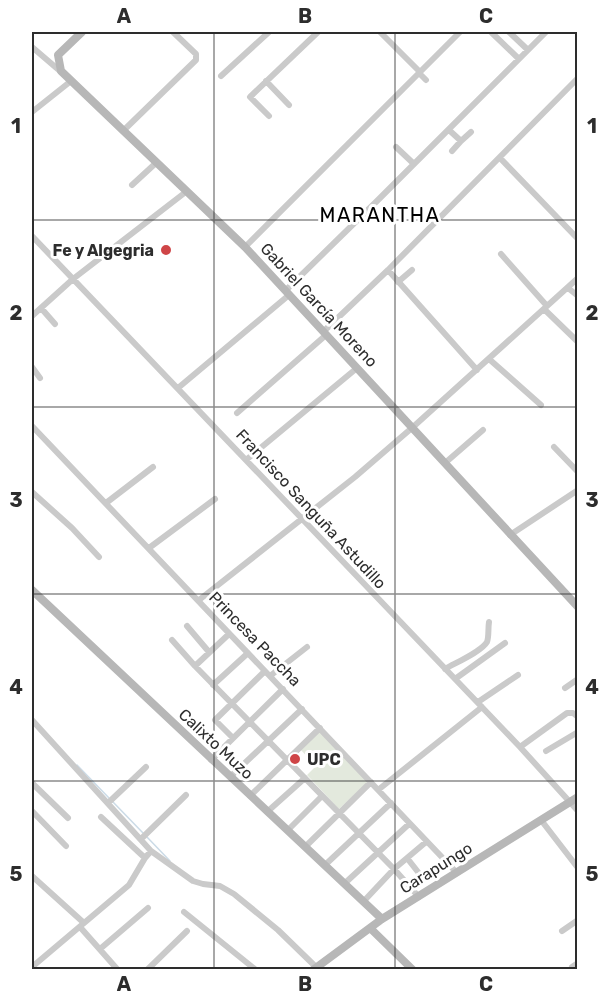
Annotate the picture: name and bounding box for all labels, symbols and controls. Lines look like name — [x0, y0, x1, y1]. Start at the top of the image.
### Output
text: A — [117, 4, 132, 28]
text: B — [298, 4, 312, 28]
text: C — [479, 4, 493, 28]
text: 1 — [11, 114, 21, 138]
text: 1 — [587, 114, 597, 138]
district label: MARANTHA — [320, 203, 440, 227]
street label: Gabriel García Moreno — [257, 239, 381, 371]
place label: Fe y Algegria — [53, 241, 154, 260]
marker: Fe y Algegria — [159, 243, 173, 257]
text: 2 — [10, 301, 23, 325]
text: 2 — [586, 301, 599, 325]
street label: Francisco Sanguña Astudillo — [232, 425, 390, 593]
text: 3 — [9, 488, 23, 512]
text: 3 — [585, 488, 599, 512]
street label: Princesa Paccha — [205, 588, 305, 690]
text: 4 — [9, 675, 23, 699]
text: 4 — [585, 675, 599, 699]
street label: Calixto Muzo — [175, 705, 257, 783]
place label: UPC — [307, 750, 341, 769]
marker: UPC — [288, 752, 302, 766]
street label: Carapungo — [396, 838, 476, 898]
text: 5 — [10, 862, 23, 886]
text: 5 — [586, 862, 599, 886]
text: A — [117, 972, 132, 996]
text: B — [298, 972, 312, 996]
text: C — [479, 972, 493, 996]

